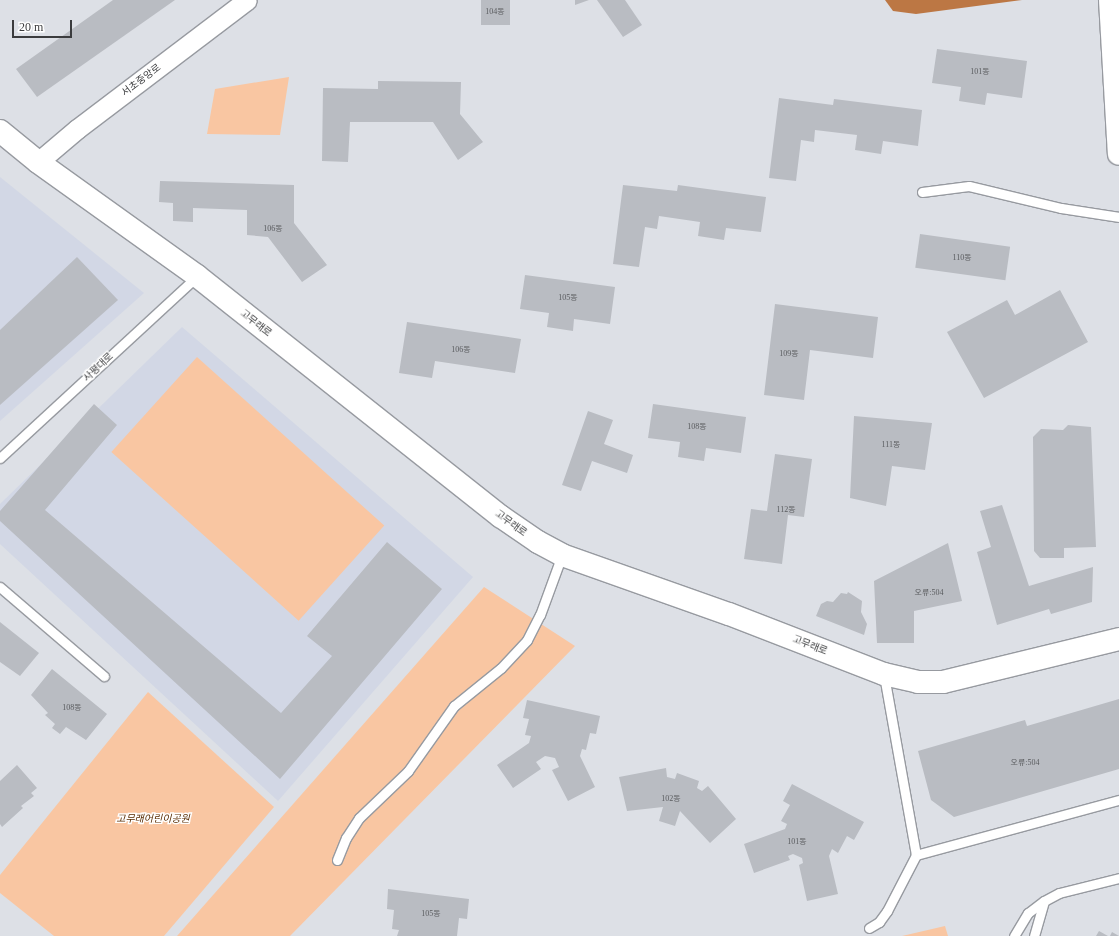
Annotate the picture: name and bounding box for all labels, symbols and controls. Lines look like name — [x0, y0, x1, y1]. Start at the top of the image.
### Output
house number: 104동 — [485, 7, 505, 17]
scale bar — [14, 12, 74, 38]
text: 20 m — [19, 20, 43, 34]
street label: 서초중앙로 — [119, 61, 163, 99]
house number: 101동 — [970, 67, 990, 77]
house number: 106동 — [263, 224, 283, 234]
house number: 110동 — [952, 253, 972, 263]
house number: 105동 — [558, 293, 578, 303]
street label: 고무래로 — [238, 307, 274, 339]
house number: 106동 — [451, 345, 471, 355]
house number: 109동 — [779, 349, 799, 359]
street label: 사평대로 — [80, 350, 116, 384]
house number: 108동 — [687, 422, 707, 432]
house number: 111동 — [882, 440, 900, 450]
house number: 112동 — [776, 505, 796, 515]
street label: 고무래로 — [493, 507, 529, 539]
house number: 오류:504 — [915, 588, 943, 598]
street label: 고무래로 — [791, 633, 829, 657]
house number: 108동 — [62, 703, 82, 713]
house number: 오류:504 — [1011, 758, 1039, 768]
house number: 102동 — [661, 794, 681, 804]
park label: 고무래어린이공원 — [116, 813, 190, 825]
house number: 101동 — [787, 837, 807, 847]
house number: 105동 — [421, 909, 441, 919]

